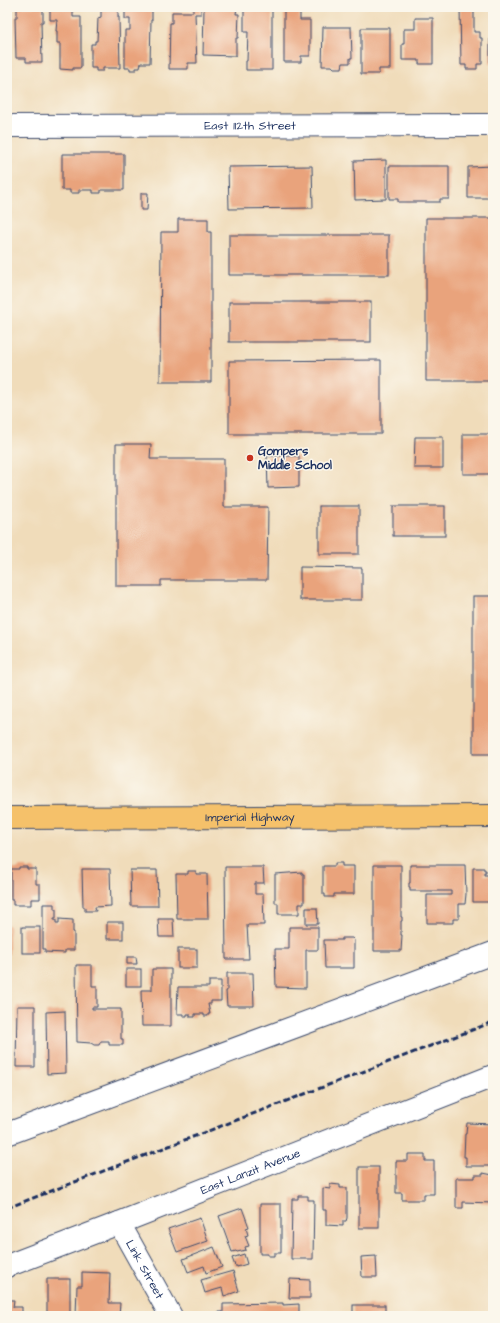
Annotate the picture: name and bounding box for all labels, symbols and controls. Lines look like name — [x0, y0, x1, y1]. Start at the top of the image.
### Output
street label: East 112th Street — [204, 117, 296, 134]
place label: Gompers Middle School — [258, 443, 332, 474]
marker: Gompers Middle School — [245, 453, 255, 463]
street label: Imperial Highway — [205, 808, 295, 826]
street label: East Lanzit Avenue — [198, 1144, 303, 1199]
street label: Link Street — [121, 1237, 168, 1302]

